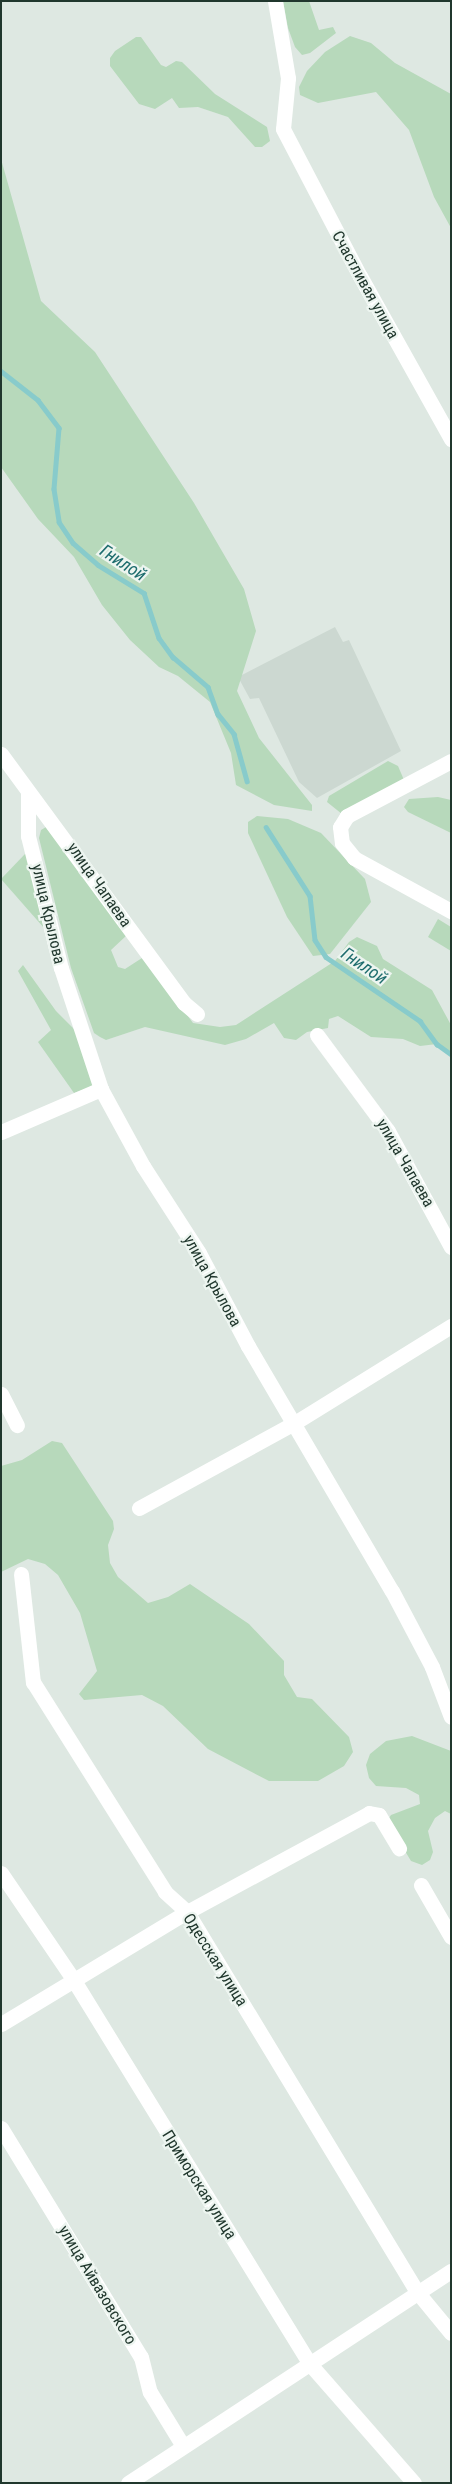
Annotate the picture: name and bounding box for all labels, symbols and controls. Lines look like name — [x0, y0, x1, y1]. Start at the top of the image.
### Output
street label: Счастливая улица — [327, 228, 403, 342]
water label: Гнилой — [96, 540, 150, 586]
street label: улица Чапаева — [63, 839, 135, 931]
street label: улица Крылова — [27, 862, 69, 966]
water label: Гнилой — [337, 943, 391, 989]
street label: улица Чапаева — [372, 1115, 438, 1211]
street label: улица Крылова — [179, 1232, 245, 1330]
street label: Одесская улица — [179, 1910, 251, 2010]
street label: Приморская улица — [158, 2127, 240, 2243]
street label: улица Айвазовского — [54, 2222, 140, 2348]

